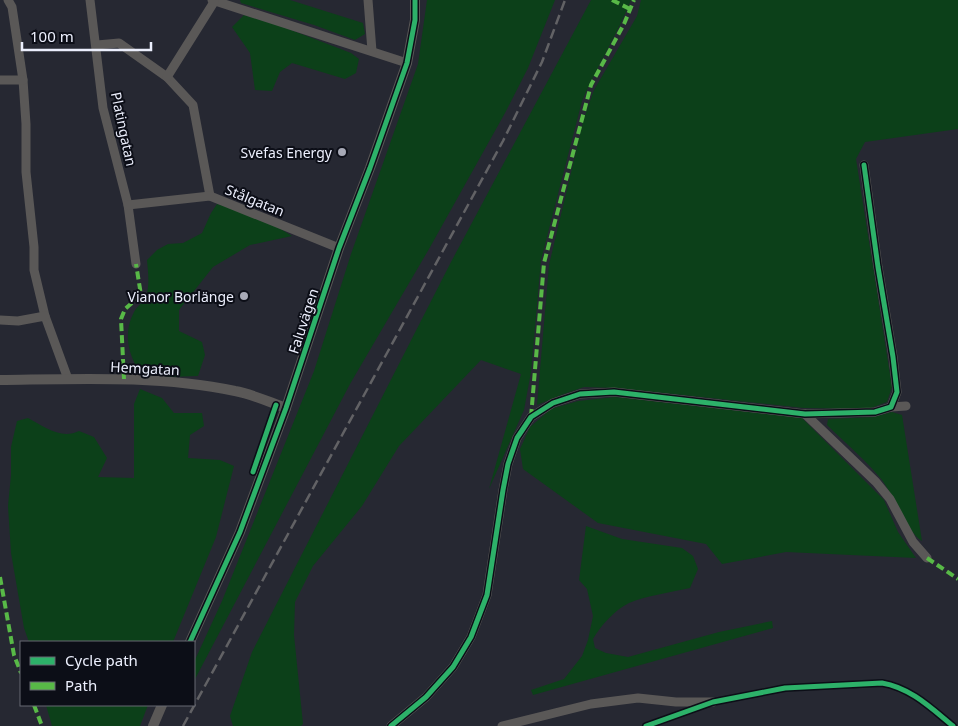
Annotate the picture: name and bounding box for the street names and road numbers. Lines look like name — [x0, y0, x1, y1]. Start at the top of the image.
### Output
street label: Platingatan — [107, 90, 141, 168]
street label: Stålgatan — [223, 180, 287, 220]
street label: Faluvägen — [284, 286, 322, 356]
street label: Hemgatan — [110, 357, 180, 379]

